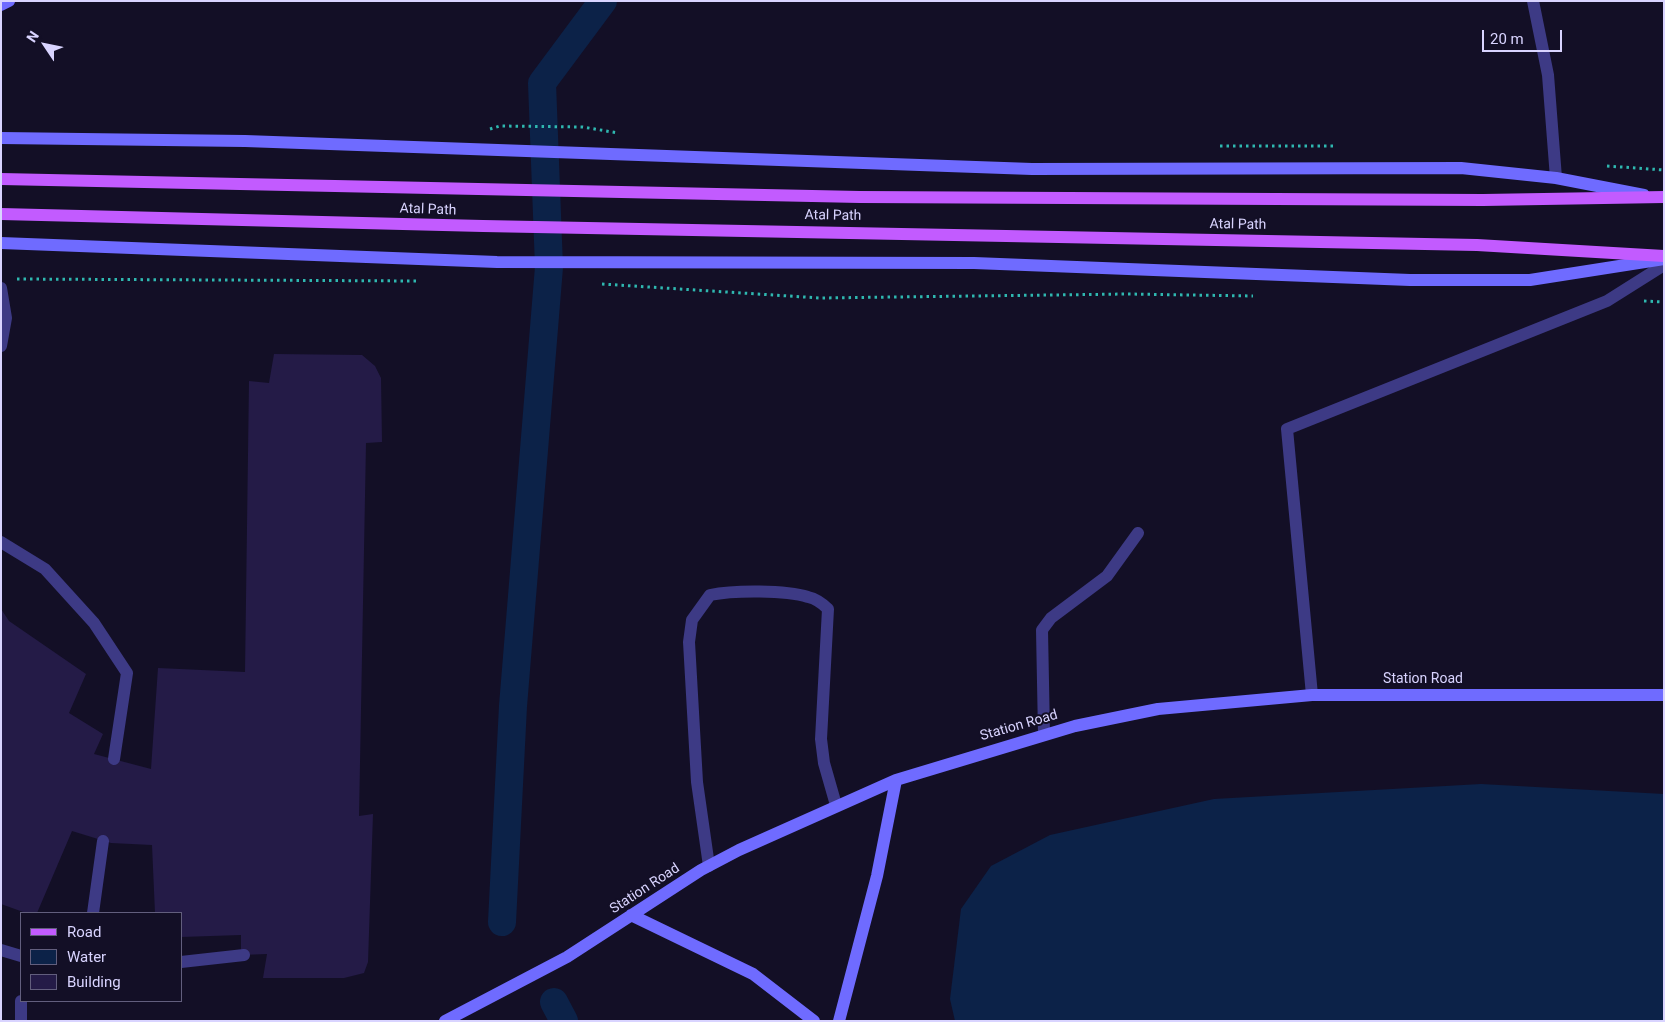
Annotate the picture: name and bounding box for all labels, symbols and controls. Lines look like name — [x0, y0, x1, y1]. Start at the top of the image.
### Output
north arrow — [20, 20, 70, 70]
scale bar — [1485, 20, 1565, 52]
text: N — [23, 28, 42, 45]
text: 20 m — [1490, 30, 1524, 48]
street label: Atal Path — [399, 201, 457, 219]
street label: Atal Path — [804, 207, 862, 225]
street label: Atal Path — [1209, 216, 1267, 234]
street label: Station Road — [1383, 671, 1463, 687]
street label: Station Road — [978, 707, 1060, 745]
street label: Station Road — [607, 860, 683, 918]
legend — [20, 912, 182, 1002]
text: Road — [67, 923, 101, 941]
text: Water — [67, 948, 106, 966]
text: Building — [67, 973, 121, 991]

